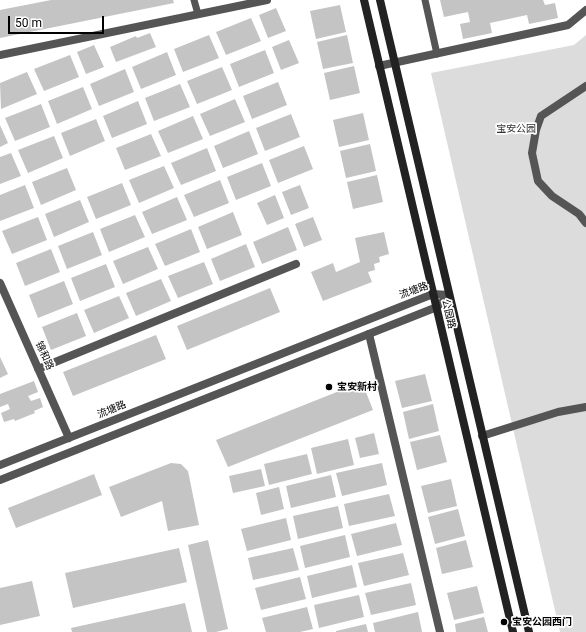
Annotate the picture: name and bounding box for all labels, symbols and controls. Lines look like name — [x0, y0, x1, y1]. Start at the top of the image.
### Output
scale bar — [10, 8, 106, 34]
text: 50 m — [15, 16, 42, 30]
park label: 宝安公园 — [496, 123, 536, 135]
street label: 流塘路 — [398, 280, 430, 302]
street label: 公园路 — [439, 298, 457, 330]
street label: 锦和路 — [32, 340, 56, 372]
place label: 宝安新村 — [337, 381, 377, 393]
marker: 宝安新村 — [324, 382, 334, 392]
street label: 流塘路 — [96, 399, 128, 421]
place label: 宝安公园西门 — [512, 616, 572, 628]
marker: 宝安公园西门 — [499, 617, 509, 627]

